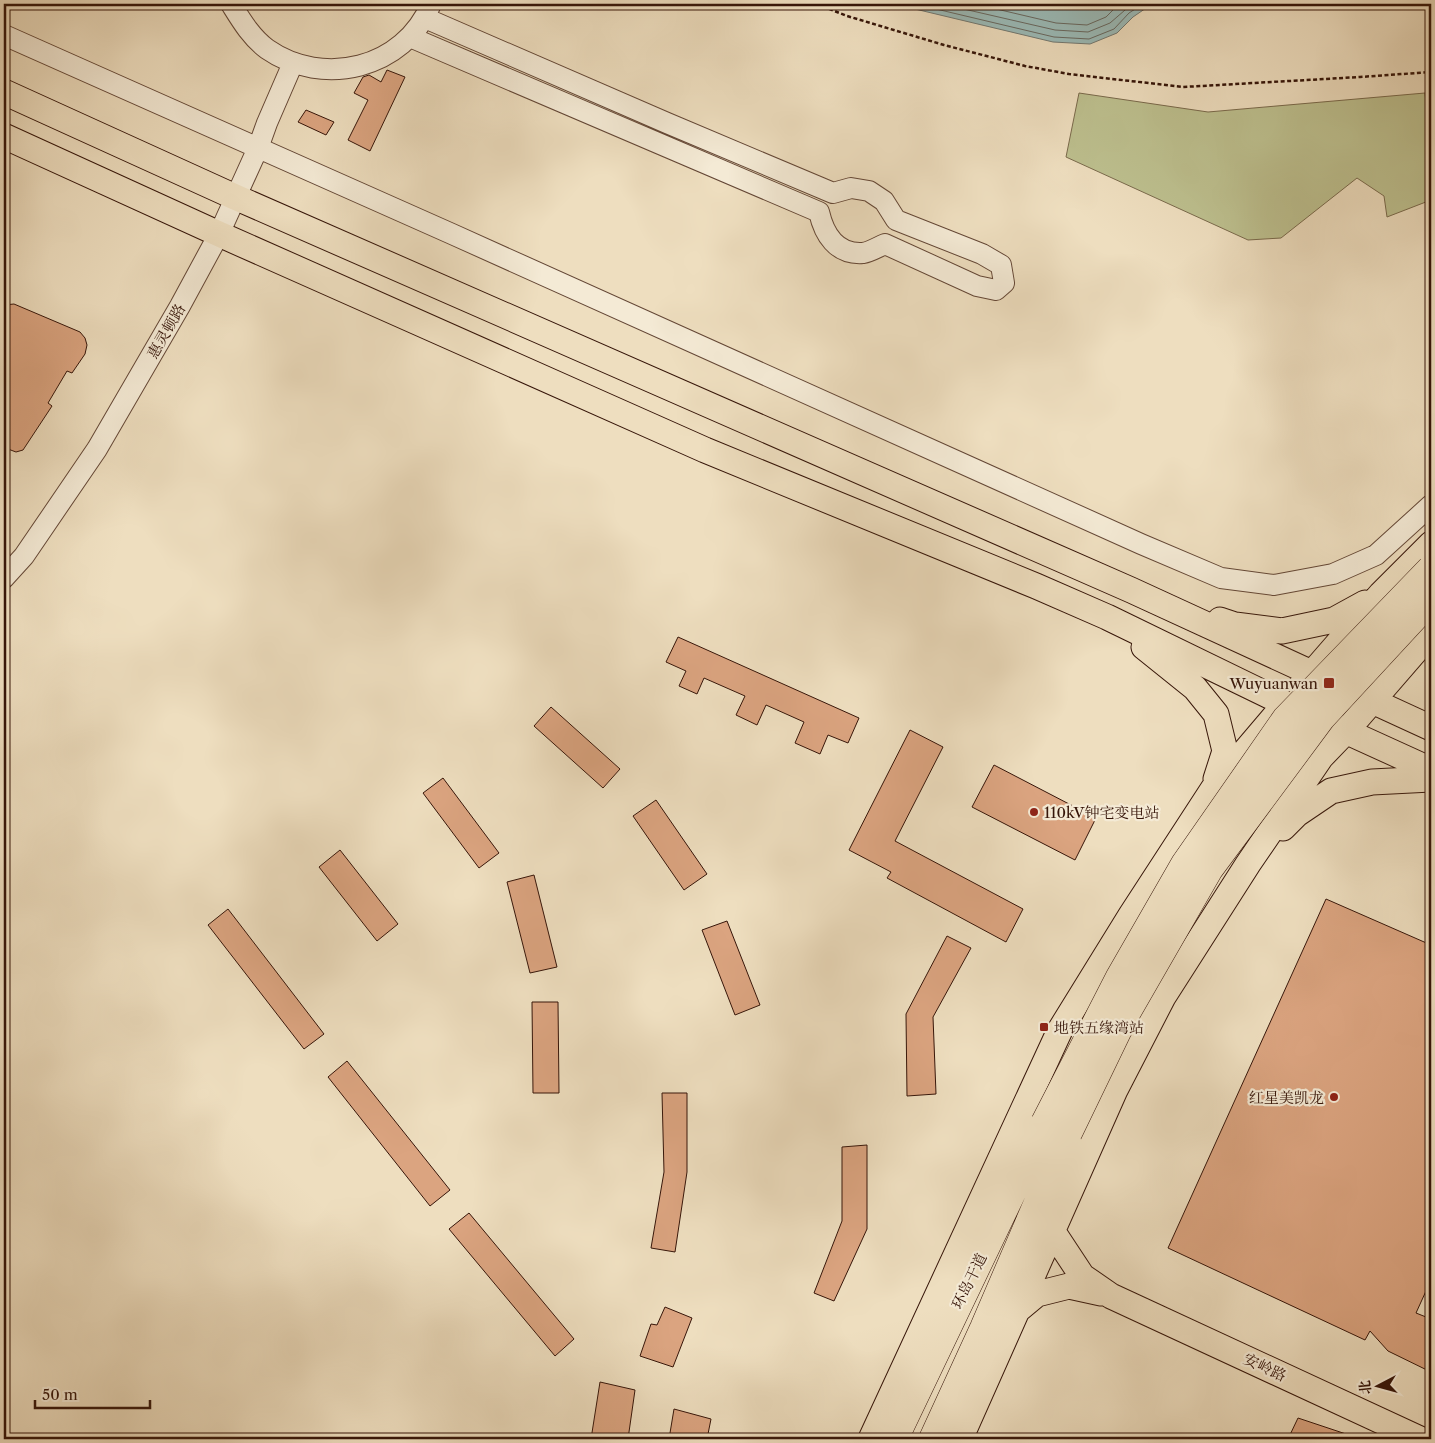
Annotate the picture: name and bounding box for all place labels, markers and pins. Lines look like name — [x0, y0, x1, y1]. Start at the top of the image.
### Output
place label: Wuyuanwan — [1229, 674, 1319, 693]
marker: Wuyuanwan — [1322, 676, 1336, 690]
place label: 110kV钟宅变电站 — [1044, 803, 1159, 822]
marker: 110kV钟宅变电站 — [1028, 806, 1040, 818]
place label: 地铁五缘湾站 — [1054, 1018, 1144, 1037]
marker: 地铁五缘湾站 — [1038, 1021, 1050, 1033]
place label: 红星美凯龙 — [1249, 1088, 1324, 1107]
marker: 红星美凯龙 — [1328, 1091, 1340, 1103]

